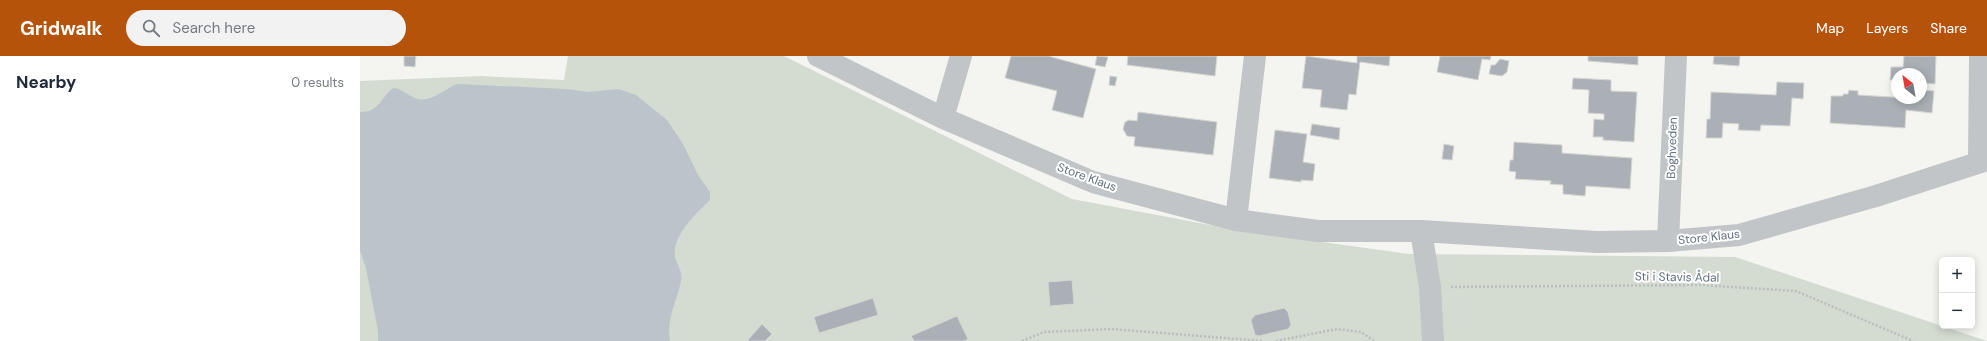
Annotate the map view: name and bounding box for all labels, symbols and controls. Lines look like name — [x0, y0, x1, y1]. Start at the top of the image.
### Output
search box — [126, 10, 406, 46]
text: Gridwalk — [20, 16, 102, 41]
icon: search — [140, 17, 162, 39]
text: Search here — [172, 18, 255, 38]
text: Map — [1816, 19, 1844, 37]
text: Layers — [1866, 19, 1908, 37]
text: Share — [1930, 19, 1967, 37]
north arrow — [1891, 68, 1927, 104]
text: Nearby — [16, 71, 76, 93]
text: 0 results — [291, 74, 344, 91]
street label: Boghveden — [1663, 117, 1681, 179]
street label: Store Klaus — [1055, 159, 1119, 195]
street label: Store Klaus — [1677, 226, 1741, 248]
map controls — [1939, 257, 1975, 329]
button: + — [1939, 257, 1975, 293]
street label: Sti i Stavis Ådal — [1635, 268, 1719, 286]
button: − — [1939, 293, 1975, 329]

